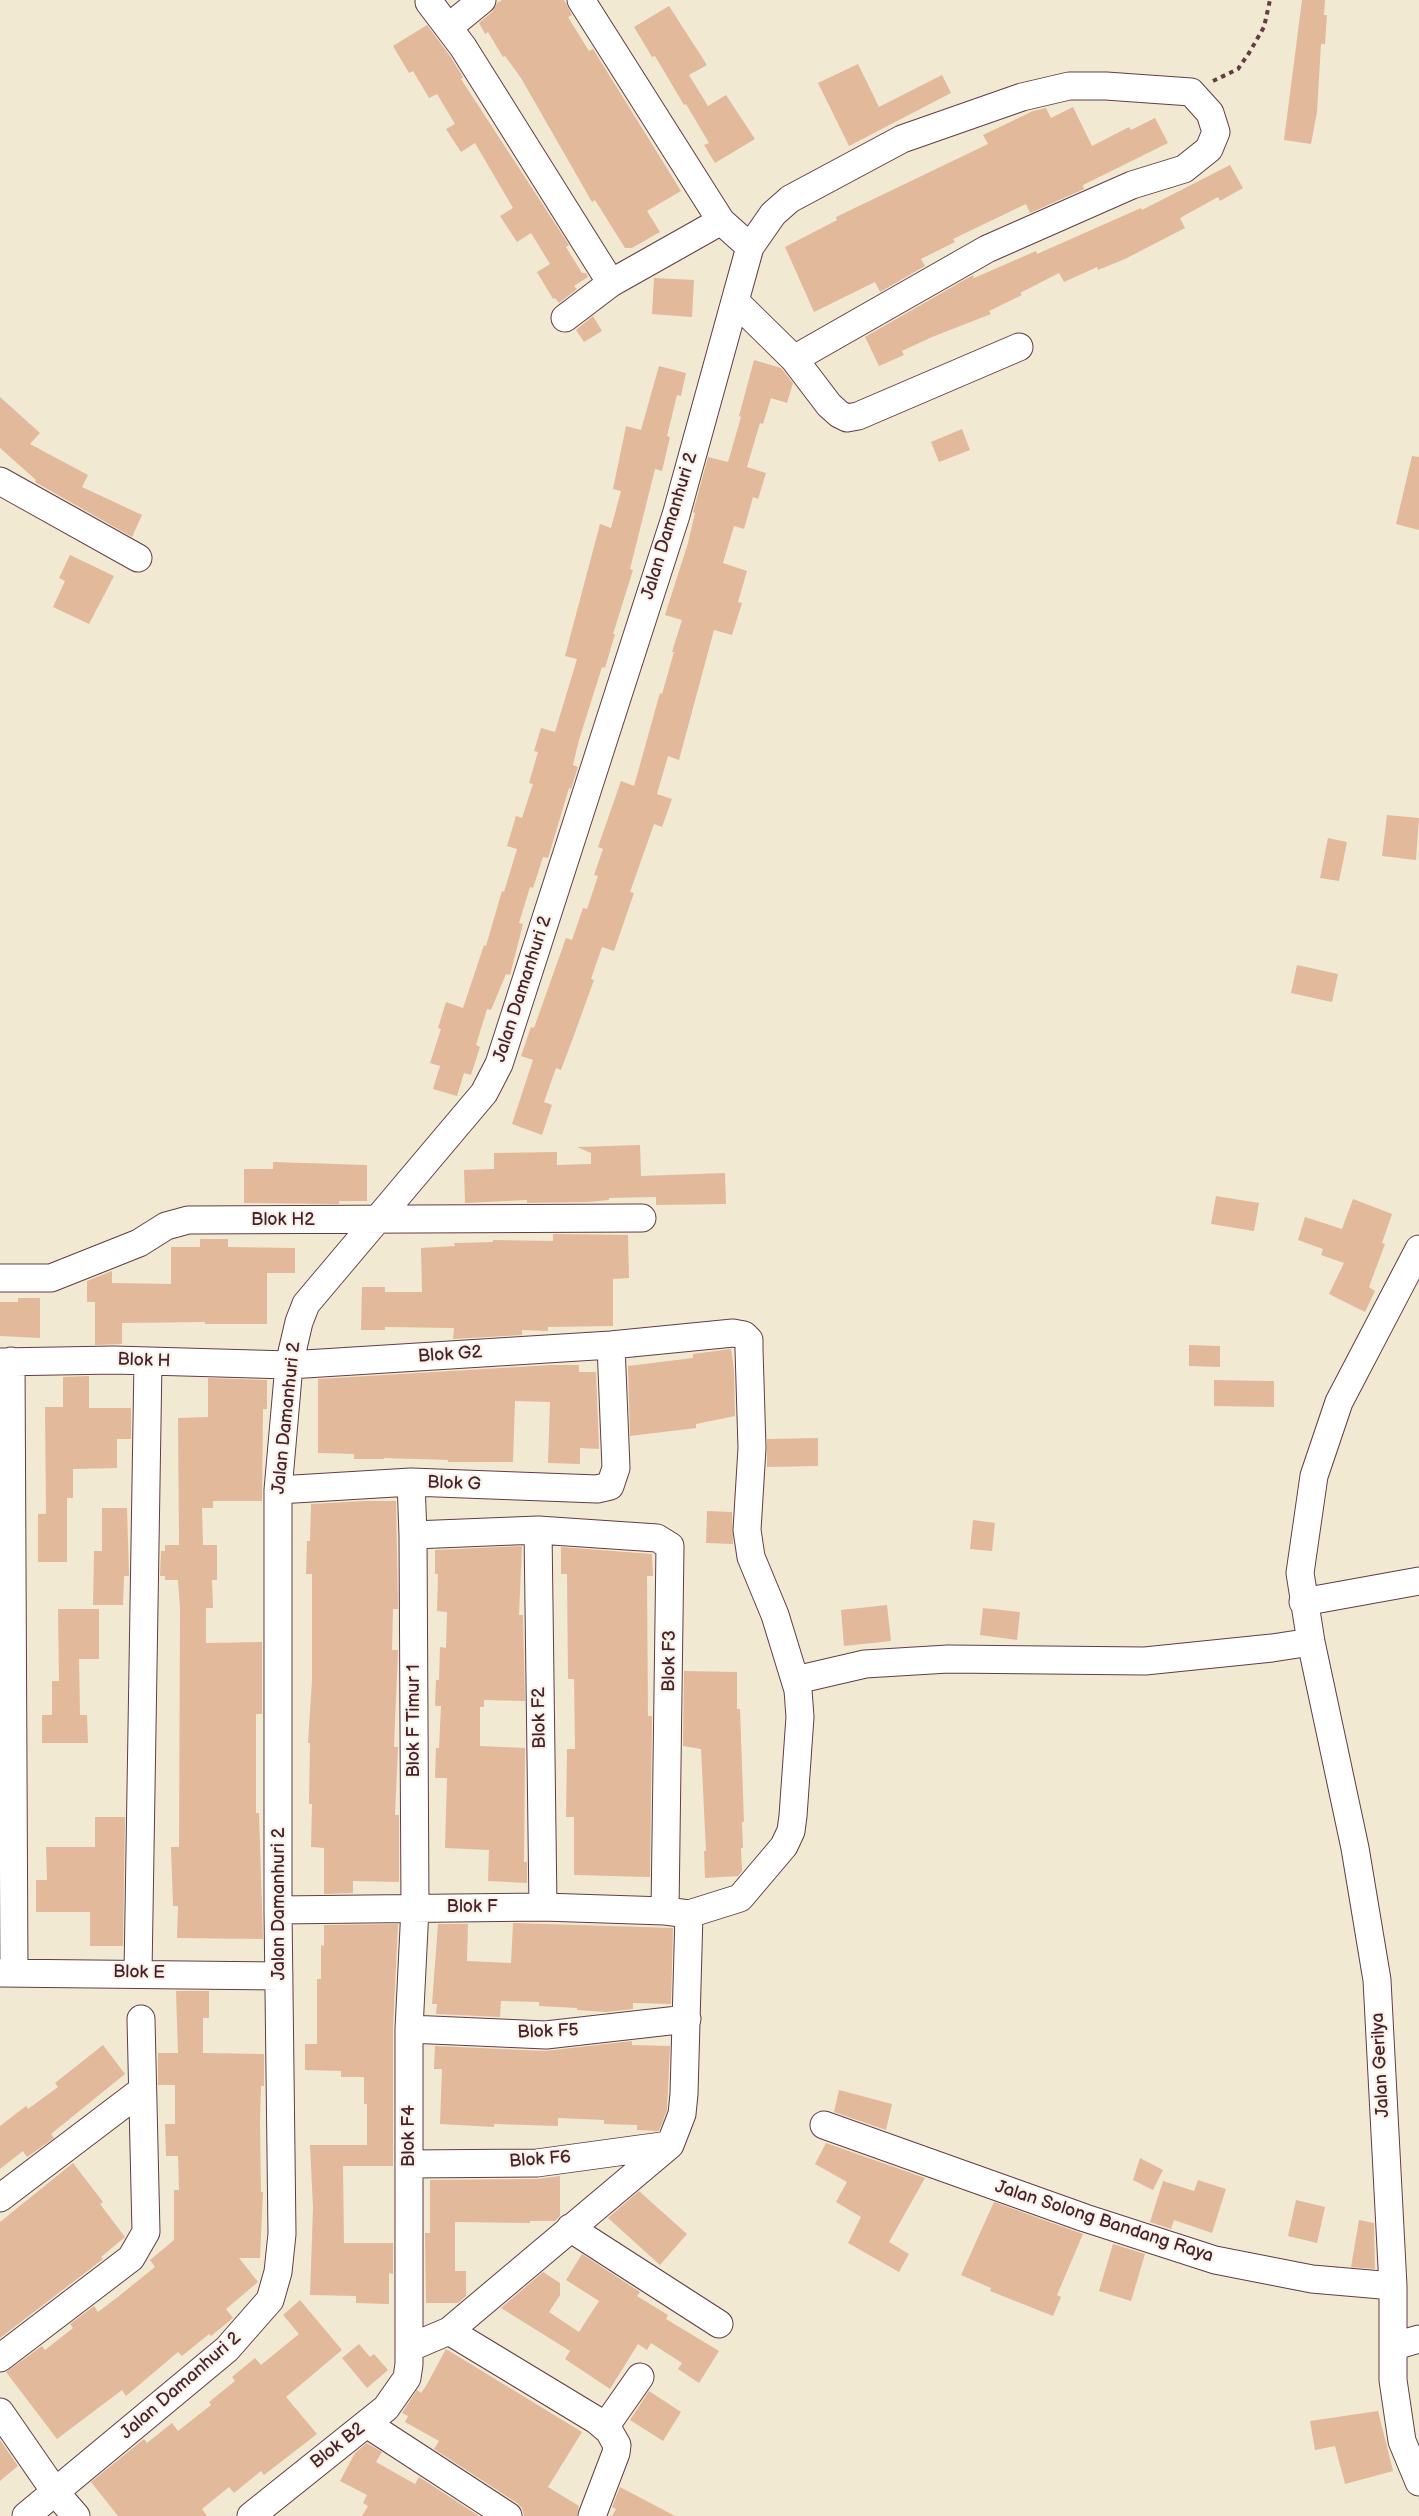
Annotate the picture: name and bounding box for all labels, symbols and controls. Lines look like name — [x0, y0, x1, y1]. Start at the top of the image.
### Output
street label: Jalan Damanhuri 2 — [637, 450, 703, 602]
street label: Jalan Damanhuri 2 — [489, 913, 557, 1065]
street label: Blok H2 — [251, 1209, 315, 1231]
street label: Jalan Damanhuri 2 — [268, 1341, 306, 1495]
street label: Blok G2 — [417, 1342, 483, 1368]
street label: Blok H — [117, 1349, 171, 1373]
street label: Blok G — [427, 1472, 481, 1496]
street label: Blok F3 — [659, 1630, 681, 1692]
street label: Blok F Timur 1 — [403, 1664, 425, 1778]
street label: Blok F2 — [529, 1687, 551, 1749]
street label: Jalan Damanhuri 2 — [268, 1828, 290, 1980]
street label: Blok F — [447, 1896, 497, 1918]
street label: Blok E — [113, 1962, 165, 1984]
street label: Jalan Gerilya — [1367, 2012, 1395, 2118]
street label: Blok F5 — [517, 2020, 579, 2044]
street label: Blok F4 — [398, 2105, 420, 2167]
street label: Blok F6 — [508, 2147, 572, 2173]
street label: Jalan Solong Bandang Raya — [992, 2176, 1216, 2268]
street label: Jalan Damanhuri 2 — [116, 2328, 246, 2444]
street label: Blok B2 — [307, 2418, 369, 2474]

